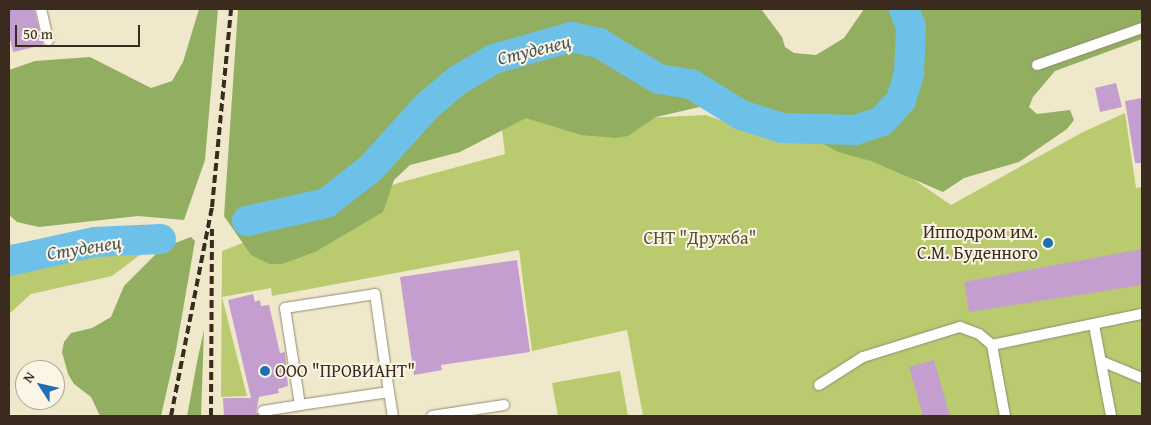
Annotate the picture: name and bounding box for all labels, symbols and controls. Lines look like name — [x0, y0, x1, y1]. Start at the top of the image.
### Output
scale bar — [18, 15, 142, 47]
text: 50 m — [23, 23, 53, 44]
water label: Студенец — [495, 30, 573, 70]
place label: Ипподром им. С.М. Буденного — [917, 222, 1038, 264]
park label: СНТ "Дружба" — [644, 227, 756, 249]
water label: Студенец — [45, 231, 123, 265]
marker: Ипподром им. С.М. Буденного — [1042, 237, 1054, 249]
north arrow — [15, 360, 65, 410]
place label: ООО "ПРОВИАНТ" — [275, 360, 415, 382]
marker: ООО "ПРОВИАНТ" — [259, 365, 271, 377]
text: N — [18, 367, 39, 387]

